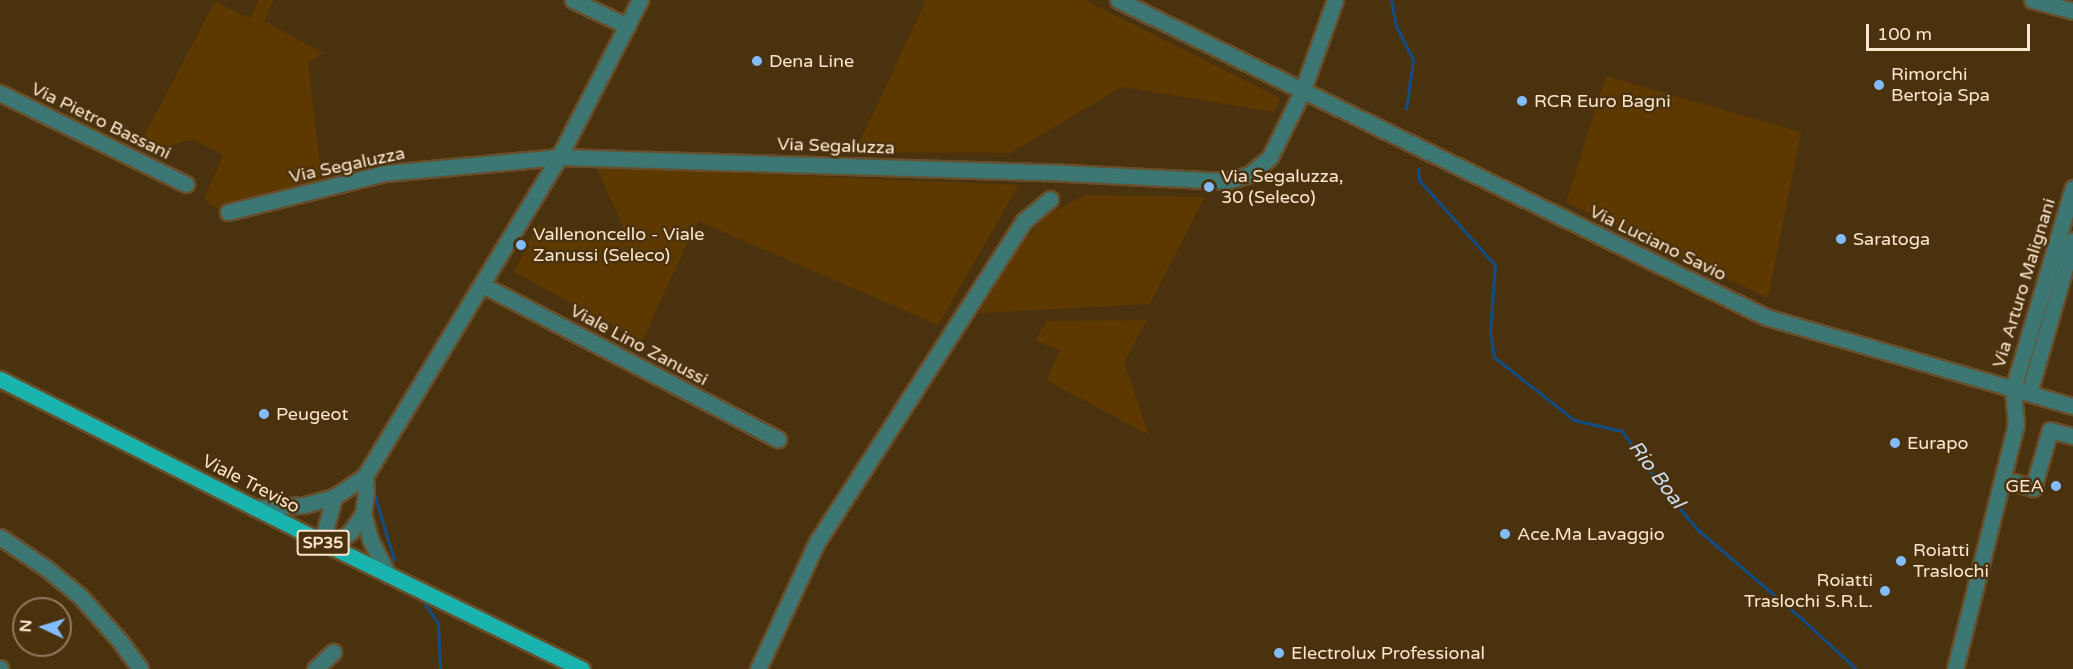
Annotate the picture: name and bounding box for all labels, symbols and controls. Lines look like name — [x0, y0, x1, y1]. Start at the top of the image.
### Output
scale bar — [1869, 12, 2032, 50]
text: 100 m — [1877, 23, 1932, 45]
place label: Dena Line — [769, 50, 854, 72]
marker: Dena Line — [750, 54, 764, 68]
place label: Rimorchi Bertoja Spa — [1891, 64, 1990, 106]
street label: Via Pietro Bassani — [28, 78, 174, 164]
marker: Rimorchi Bertoja Spa — [1872, 78, 1886, 92]
place label: RCR Euro Bagni — [1534, 90, 1671, 112]
marker: RCR Euro Bagni — [1515, 94, 1529, 108]
street label: Via Segaluzza — [777, 133, 895, 159]
street label: Via Segaluzza — [287, 142, 407, 188]
place label: Via Segaluzza, 30 (Seleco) — [1221, 166, 1344, 208]
marker: Via Segaluzza, 30 (Seleco) — [1202, 180, 1216, 194]
street label: Via Arturo Malignani — [1988, 196, 2060, 370]
street label: Via Luciano Savio — [1586, 200, 1730, 286]
place label: Vallenoncello - Viale Zanussi (Seleco) — [533, 224, 705, 266]
place label: Saratoga — [1853, 228, 1930, 250]
marker: Saratoga — [1834, 232, 1848, 246]
marker: Vallenoncello - Viale Zanussi (Seleco) — [514, 238, 528, 252]
street label: Viale Lino Zanussi — [566, 300, 712, 390]
place label: Peugeot — [276, 403, 348, 425]
marker: Peugeot — [257, 407, 271, 421]
place label: Eurapo — [1907, 432, 1969, 454]
water label: Rio Boal — [1623, 436, 1689, 514]
marker: Eurapo — [1888, 436, 1902, 450]
street label: Viale Treviso — [199, 450, 303, 518]
place label: GEA — [2005, 475, 2044, 497]
marker: GEA — [2049, 479, 2063, 493]
place label: Ace.Ma Lavaggio — [1517, 523, 1665, 545]
marker: Ace.Ma Lavaggio — [1498, 527, 1512, 541]
road number: SP35 — [296, 530, 350, 556]
place label: Roiatti Traslochi — [1913, 540, 1989, 582]
marker: Roiatti Traslochi — [1894, 554, 1908, 568]
place label: Roiatti Traslochi S.R.L. — [1744, 570, 1873, 612]
marker: Roiatti Traslochi S.R.L. — [1878, 584, 1892, 598]
north arrow — [12, 597, 72, 657]
text: N — [16, 619, 36, 633]
place label: Electrolux Professional — [1291, 642, 1485, 664]
marker: Electrolux Professional — [1272, 646, 1286, 660]

